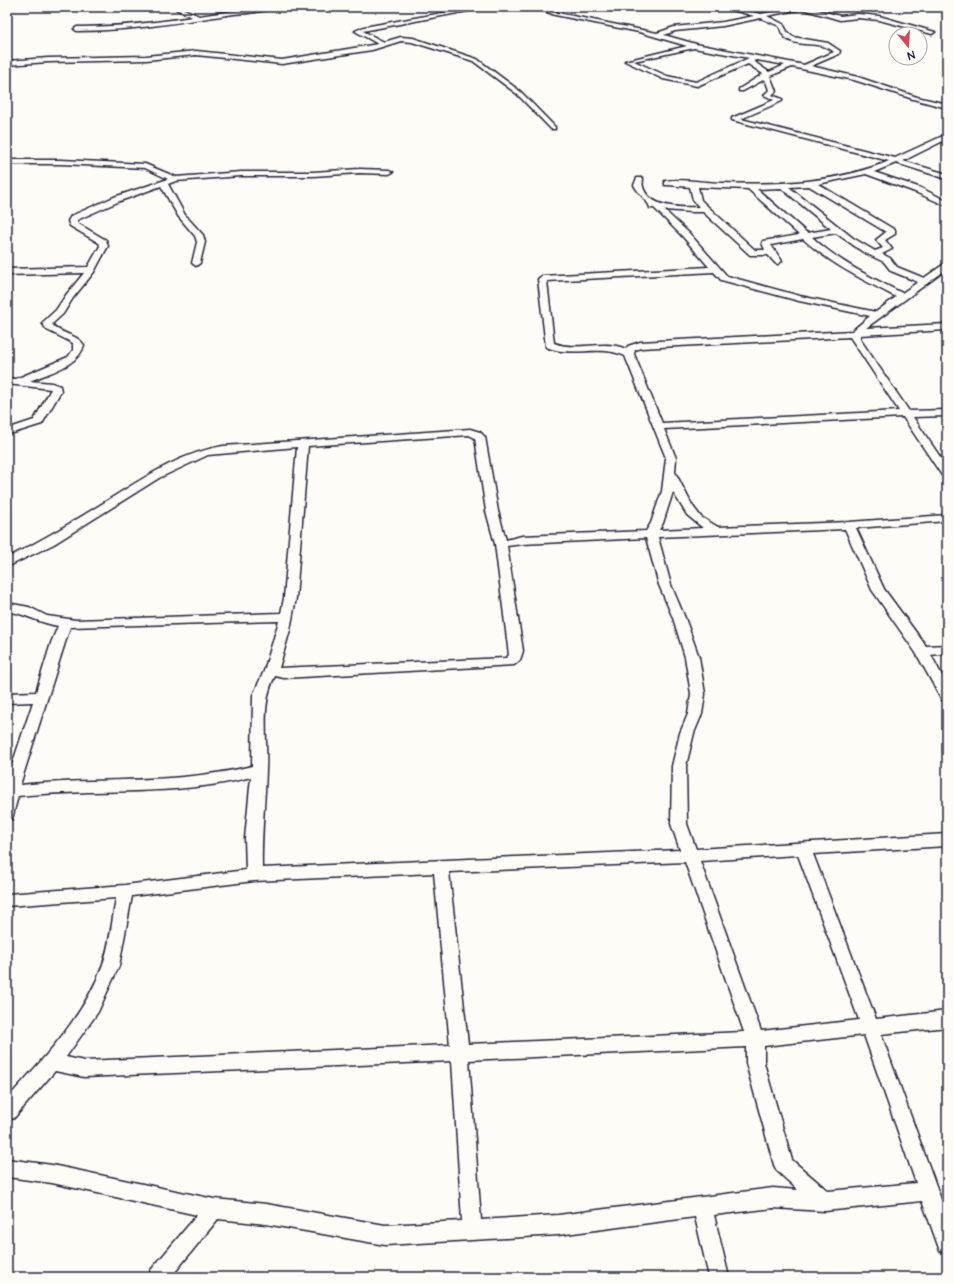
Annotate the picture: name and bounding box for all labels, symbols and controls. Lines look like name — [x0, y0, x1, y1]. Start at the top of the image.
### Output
north arrow — [888, 26, 928, 66]
text: N — [905, 47, 917, 63]

